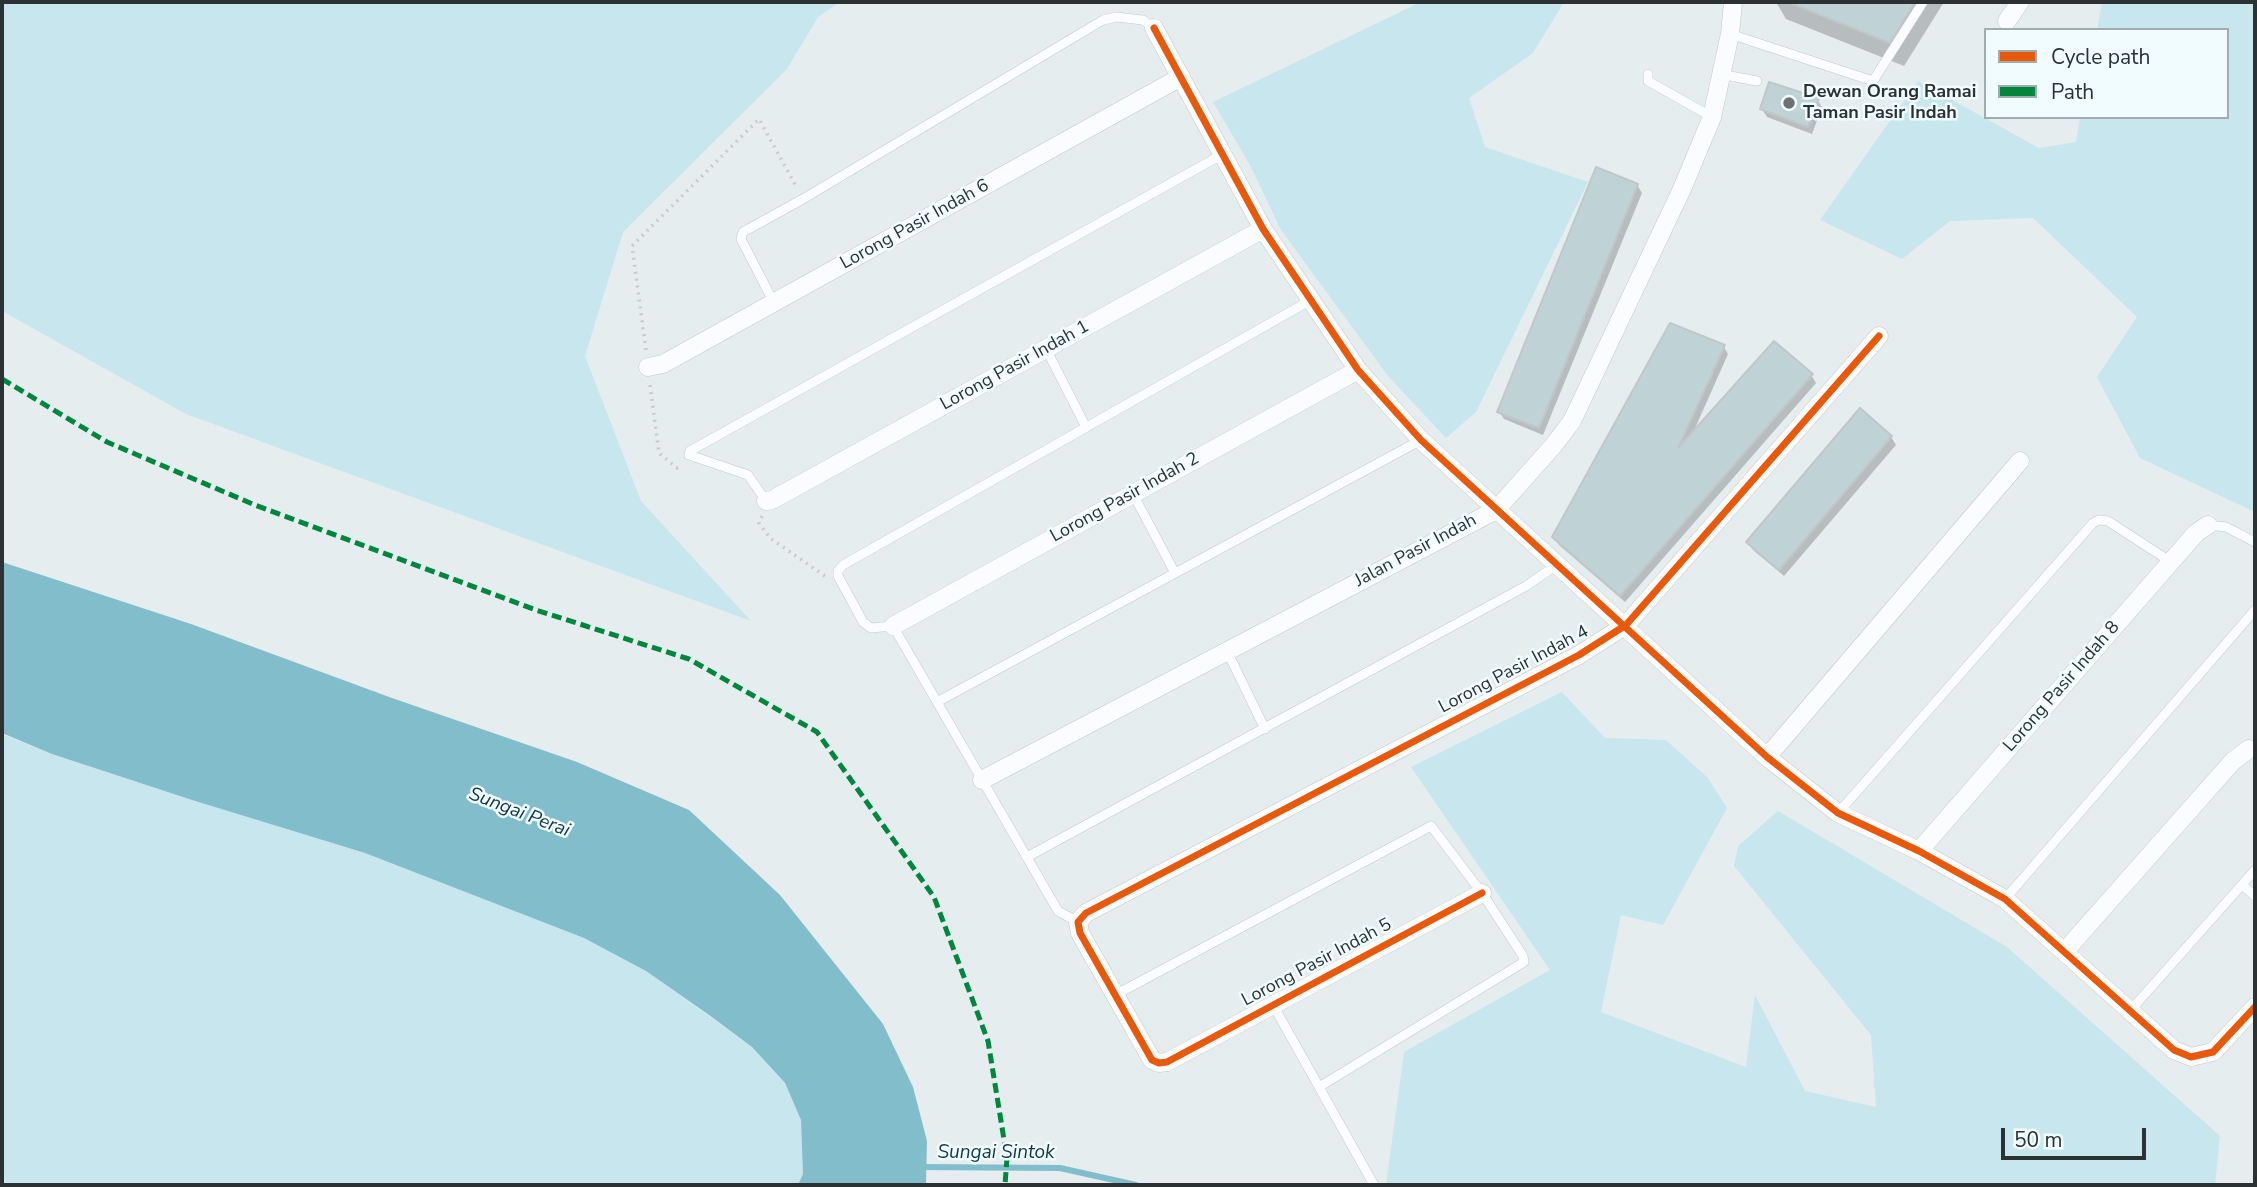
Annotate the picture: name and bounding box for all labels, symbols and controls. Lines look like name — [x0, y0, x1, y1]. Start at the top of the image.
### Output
legend — [1984, 28, 2229, 119]
text: Cycle path — [2051, 43, 2150, 71]
text: Path — [2051, 78, 2094, 106]
place label: Dewan Orang Ramai Taman Pasir Indah — [1803, 82, 1976, 124]
marker: Dewan Orang Ramai Taman Pasir Indah — [1781, 95, 1797, 111]
street label: Lorong Pasir Indah 6 — [837, 175, 993, 275]
street label: Lorong Pasir Indah 1 — [937, 316, 1093, 416]
street label: Lorong Pasir Indah 2 — [1047, 448, 1203, 548]
street label: Jalan Pasir Indah — [1352, 510, 1480, 592]
street label: Lorong Pasir Indah 8 — [1999, 617, 2125, 757]
street label: Lorong Pasir Indah 4 — [1435, 621, 1593, 719]
water label: Sungai Perai — [465, 783, 573, 843]
street label: Lorong Pasir Indah 5 — [1238, 914, 1396, 1012]
scale bar — [2005, 1114, 2150, 1158]
text: 50 m — [2014, 1126, 2063, 1154]
water label: Sungai Sintok — [937, 1142, 1055, 1164]

